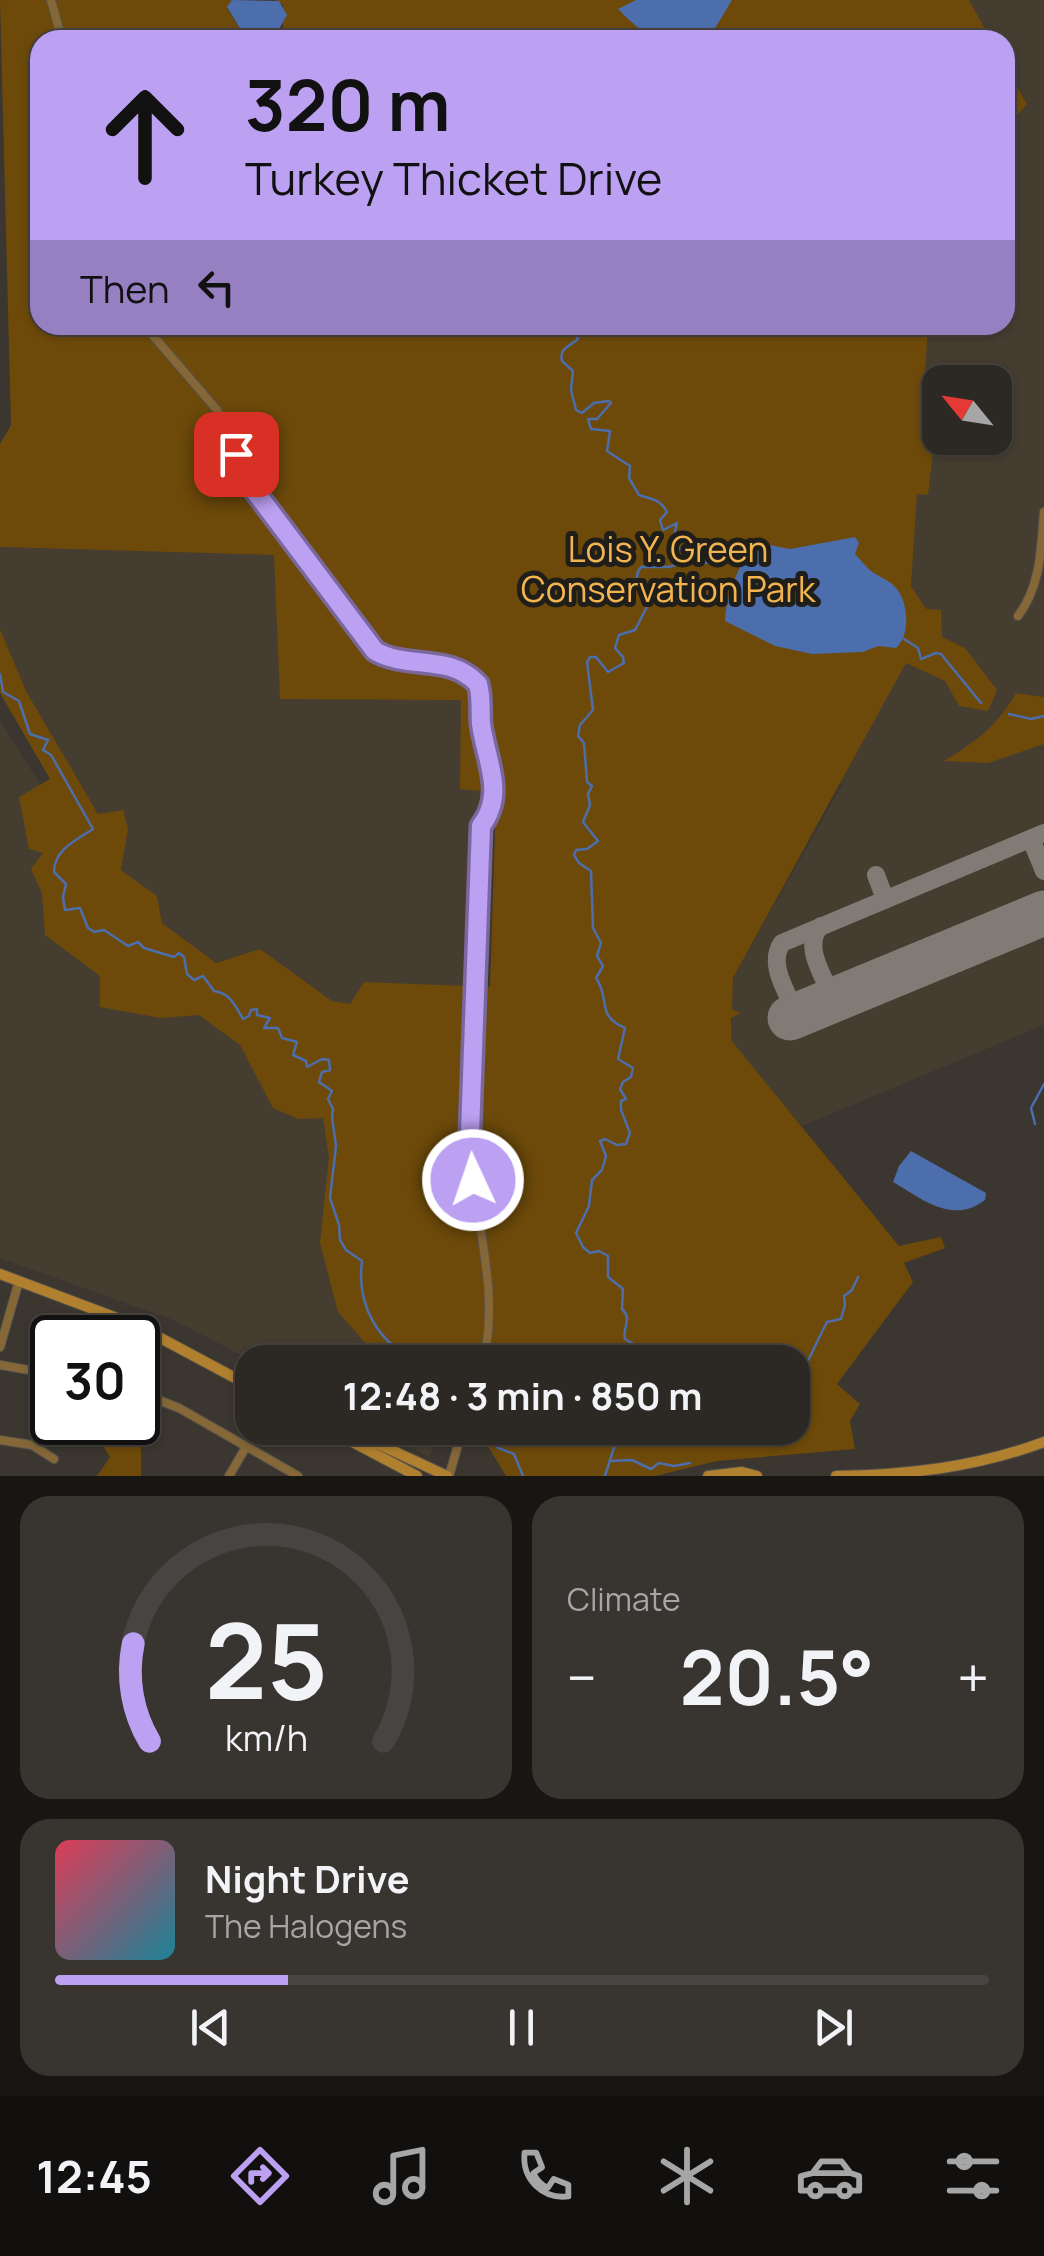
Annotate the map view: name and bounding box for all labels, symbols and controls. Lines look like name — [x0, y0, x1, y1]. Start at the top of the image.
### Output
text: 320 m — [245, 56, 450, 152]
icon: ahead — [80, 70, 210, 200]
text: Turkey Thicket Drive — [245, 147, 662, 209]
icon: left — [189, 260, 244, 315]
text: Then — [80, 262, 169, 314]
north arrow — [922, 365, 1012, 455]
map controls — [922, 365, 1012, 455]
pin — [194, 412, 279, 497]
icon: arrive — [209, 427, 264, 482]
park label: Lois Y. Green Conservation Park — [521, 525, 817, 613]
position arrow — [421, 1128, 525, 1232]
speed limit sign: 30 — [30, 1315, 160, 1445]
text: 12:48 · 3 min · 850 m — [343, 1369, 702, 1421]
text: Climate — [567, 1577, 681, 1621]
text: 25 — [205, 1588, 327, 1730]
text: 20.5° — [680, 1625, 874, 1728]
text: − — [567, 1639, 597, 1715]
text: + — [957, 1639, 989, 1715]
text: km/h — [224, 1713, 308, 1762]
text: Night Drive — [205, 1852, 410, 1904]
text: The Halogens — [205, 1904, 407, 1948]
icon: previous — [183, 2000, 238, 2055]
icon: pause — [494, 2000, 549, 2055]
icon: next — [806, 2000, 861, 2055]
icon: directions — [225, 2141, 295, 2211]
icon: music — [367, 2141, 437, 2211]
icon: phone — [510, 2141, 580, 2211]
icon: climate — [652, 2141, 722, 2211]
icon: car — [795, 2141, 865, 2211]
icon: filters — [938, 2141, 1008, 2211]
text: 12:45 — [36, 2145, 152, 2207]

